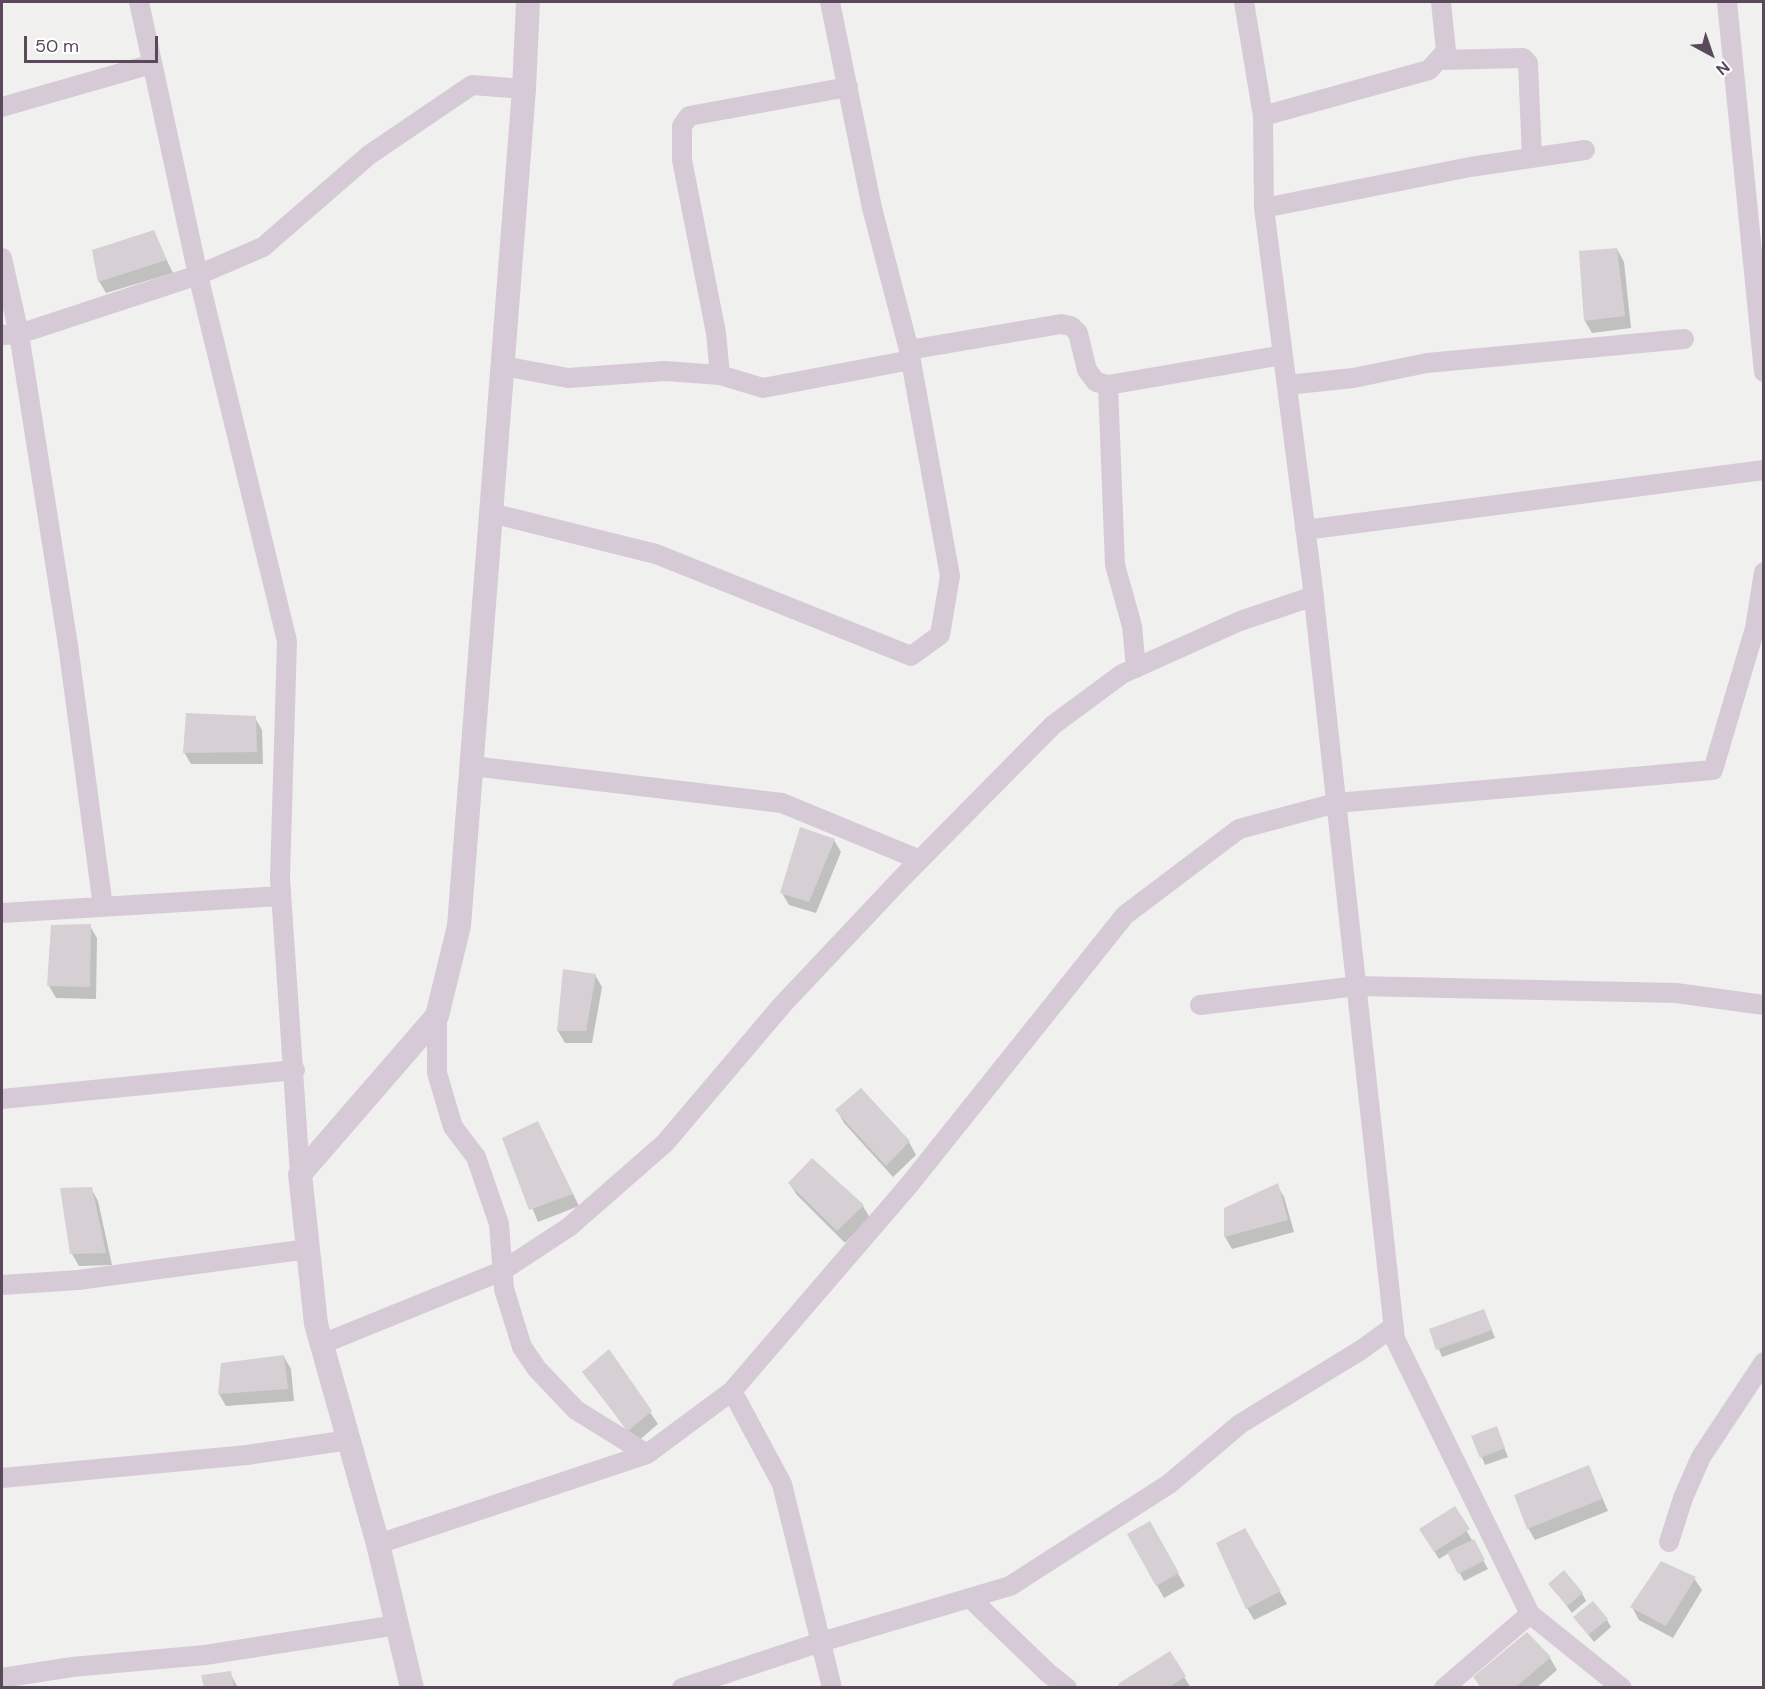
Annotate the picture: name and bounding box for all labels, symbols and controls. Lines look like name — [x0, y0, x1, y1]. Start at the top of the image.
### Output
scale bar — [27, 24, 160, 62]
north arrow — [1681, 24, 1741, 84]
text: 50 m — [35, 34, 79, 58]
text: N — [1712, 56, 1734, 80]

